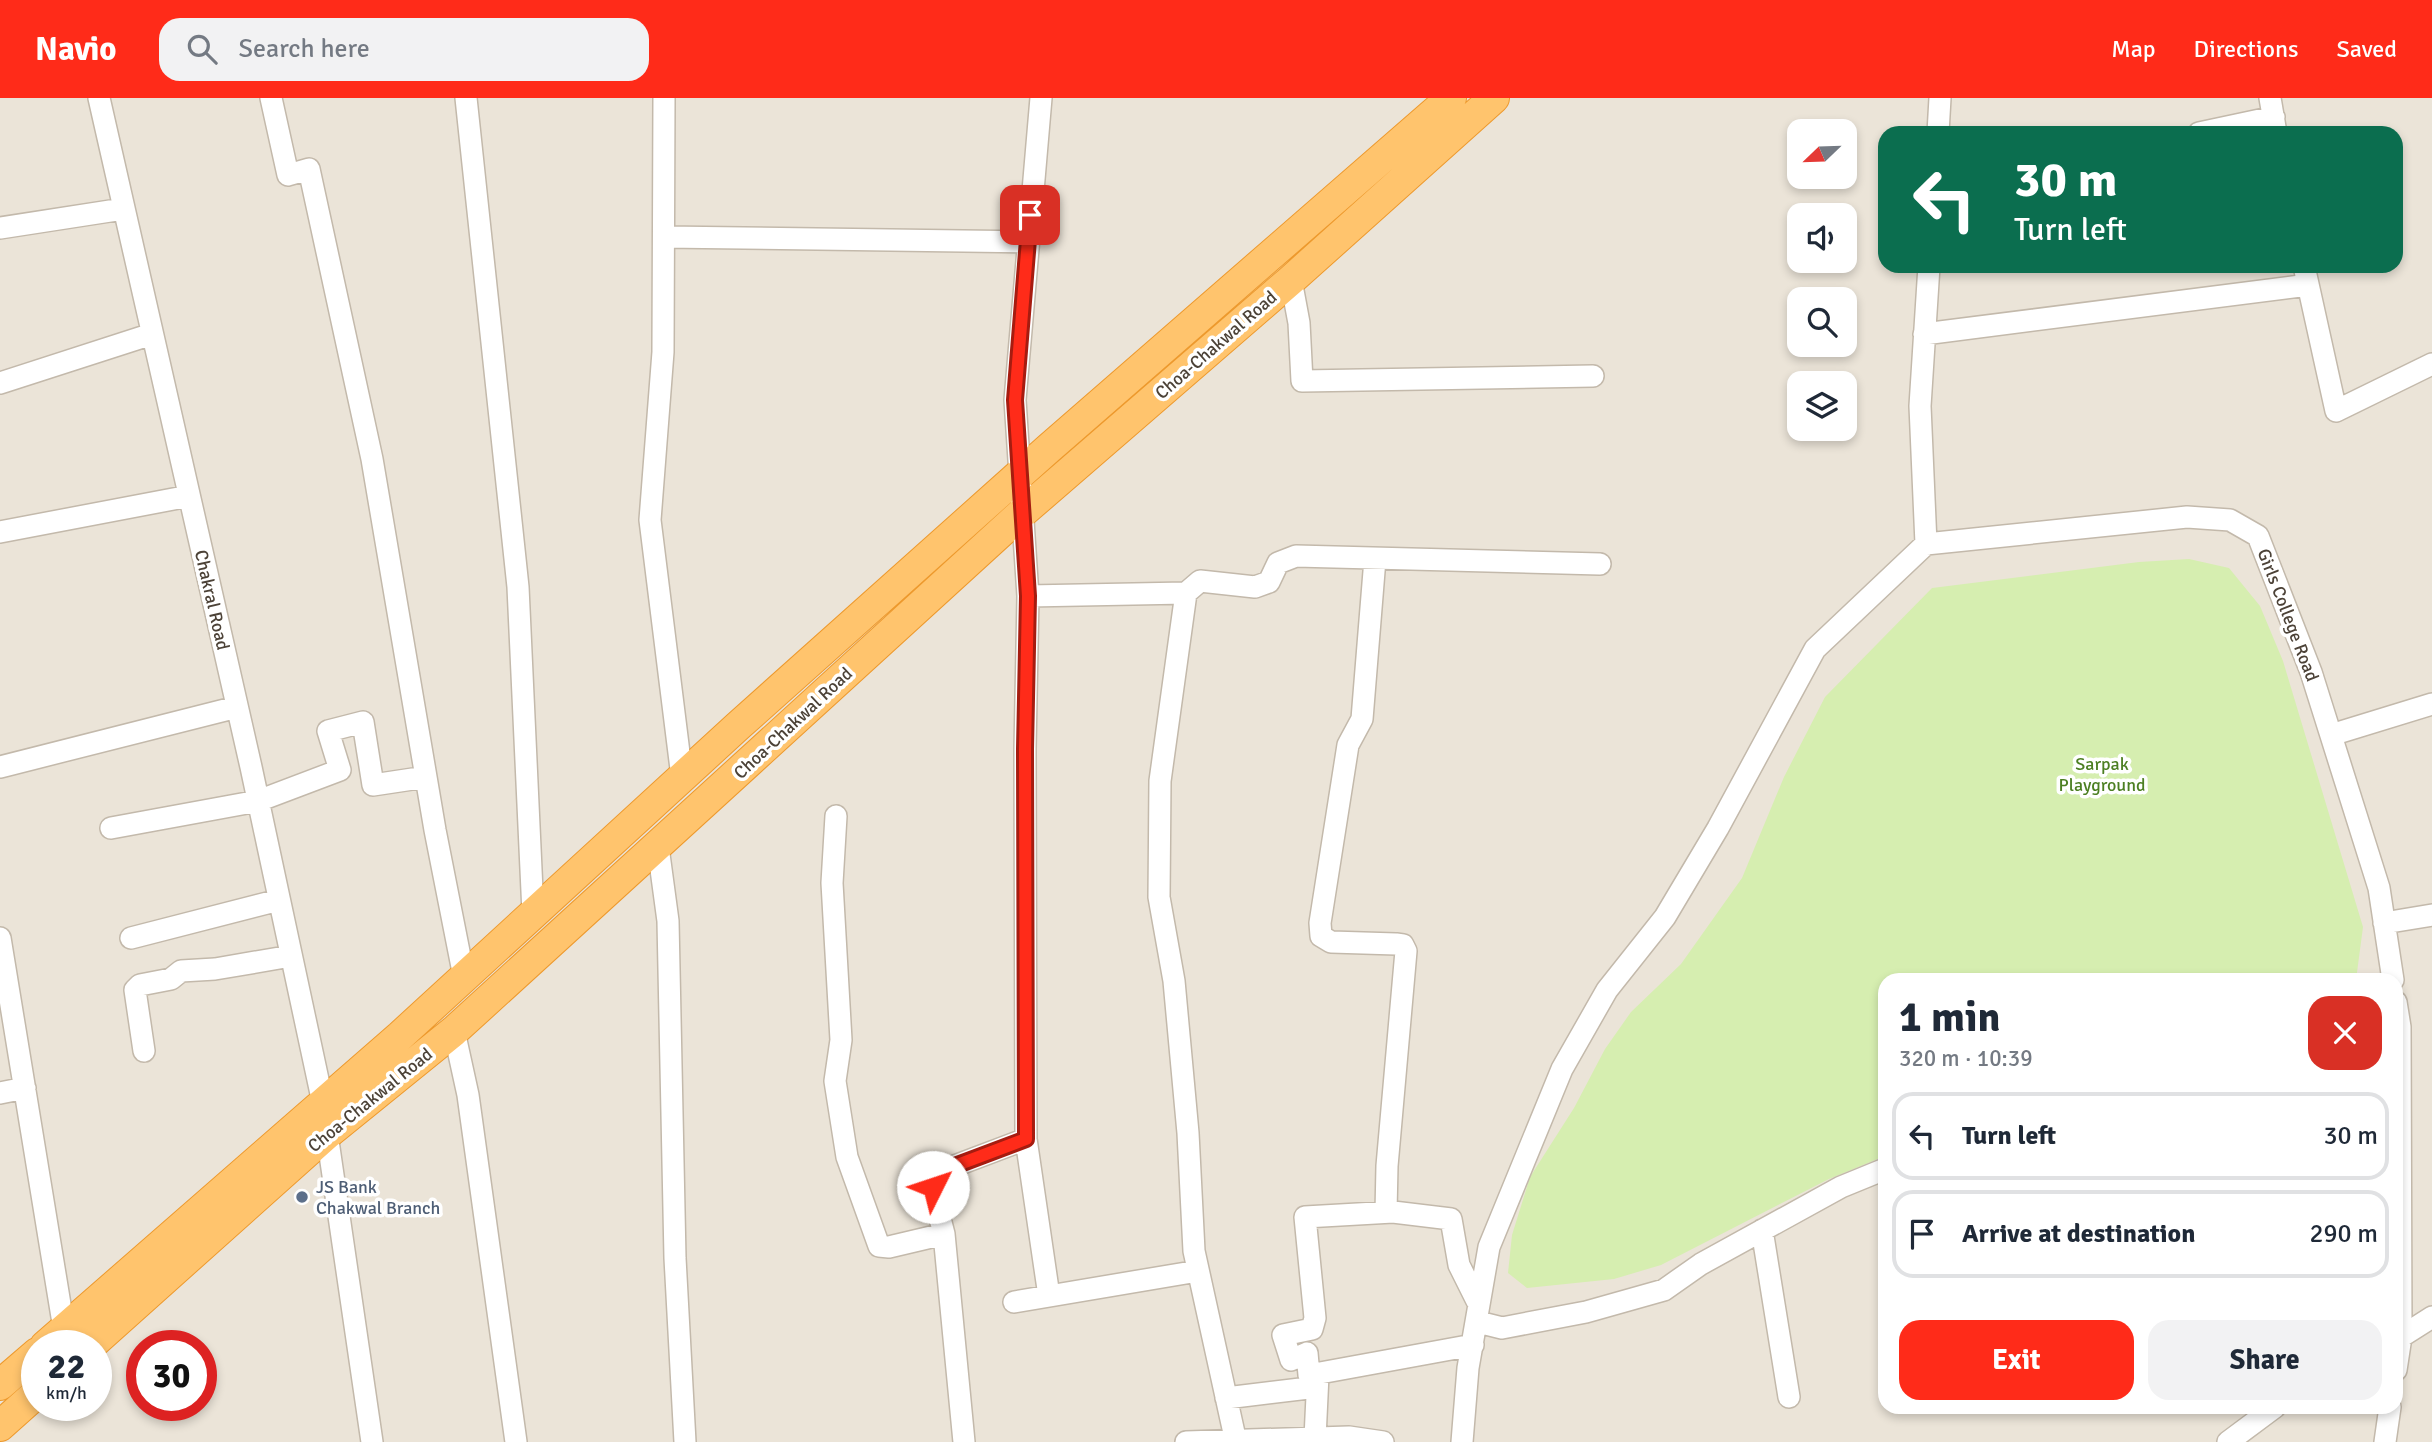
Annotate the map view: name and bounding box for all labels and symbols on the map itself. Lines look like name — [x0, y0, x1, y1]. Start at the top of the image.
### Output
north arrow — [1787, 119, 1857, 189]
pin — [1000, 185, 1060, 245]
street label: Choa-Chakwal Road — [1151, 286, 1281, 404]
street label: Girls College Road — [2253, 545, 2323, 685]
street label: Chakral Road — [190, 548, 234, 652]
street label: Choa-Chakwal Road — [729, 662, 857, 784]
park label: Sarpak Playground — [2058, 753, 2146, 796]
street label: Choa-Chakwal Road — [303, 1043, 437, 1157]
position arrow — [896, 1150, 970, 1224]
place label: JS Bank Chakwal Branch — [316, 1176, 440, 1219]
marker: JS Bank Chakwal Branch — [294, 1189, 310, 1205]
speed limit sign: 30 — [126, 1330, 217, 1421]

